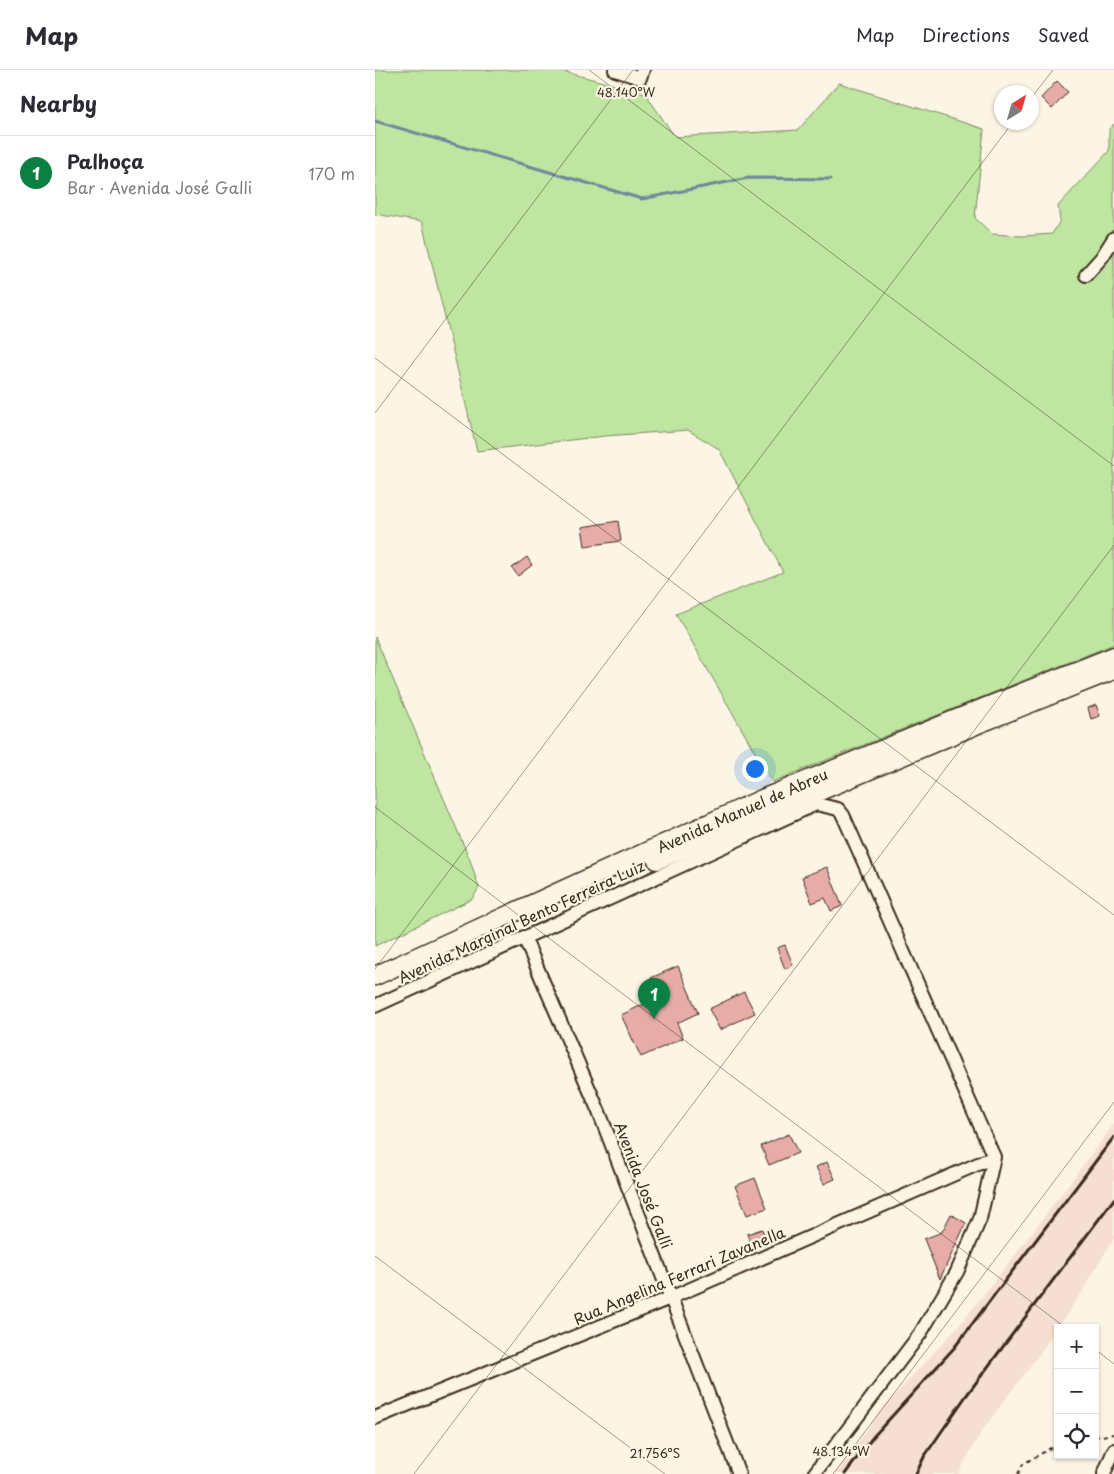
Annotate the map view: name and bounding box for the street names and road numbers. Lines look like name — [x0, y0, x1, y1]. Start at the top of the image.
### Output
street label: Avenida Manuel de Abreu — [653, 762, 831, 858]
street label: Avenida Marginal Bento Ferreira Luiz — [394, 854, 648, 988]
street label: Avenida José Galli — [609, 1118, 679, 1252]
street label: Rua Angelina Ferrari Zavanella — [570, 1220, 789, 1330]

